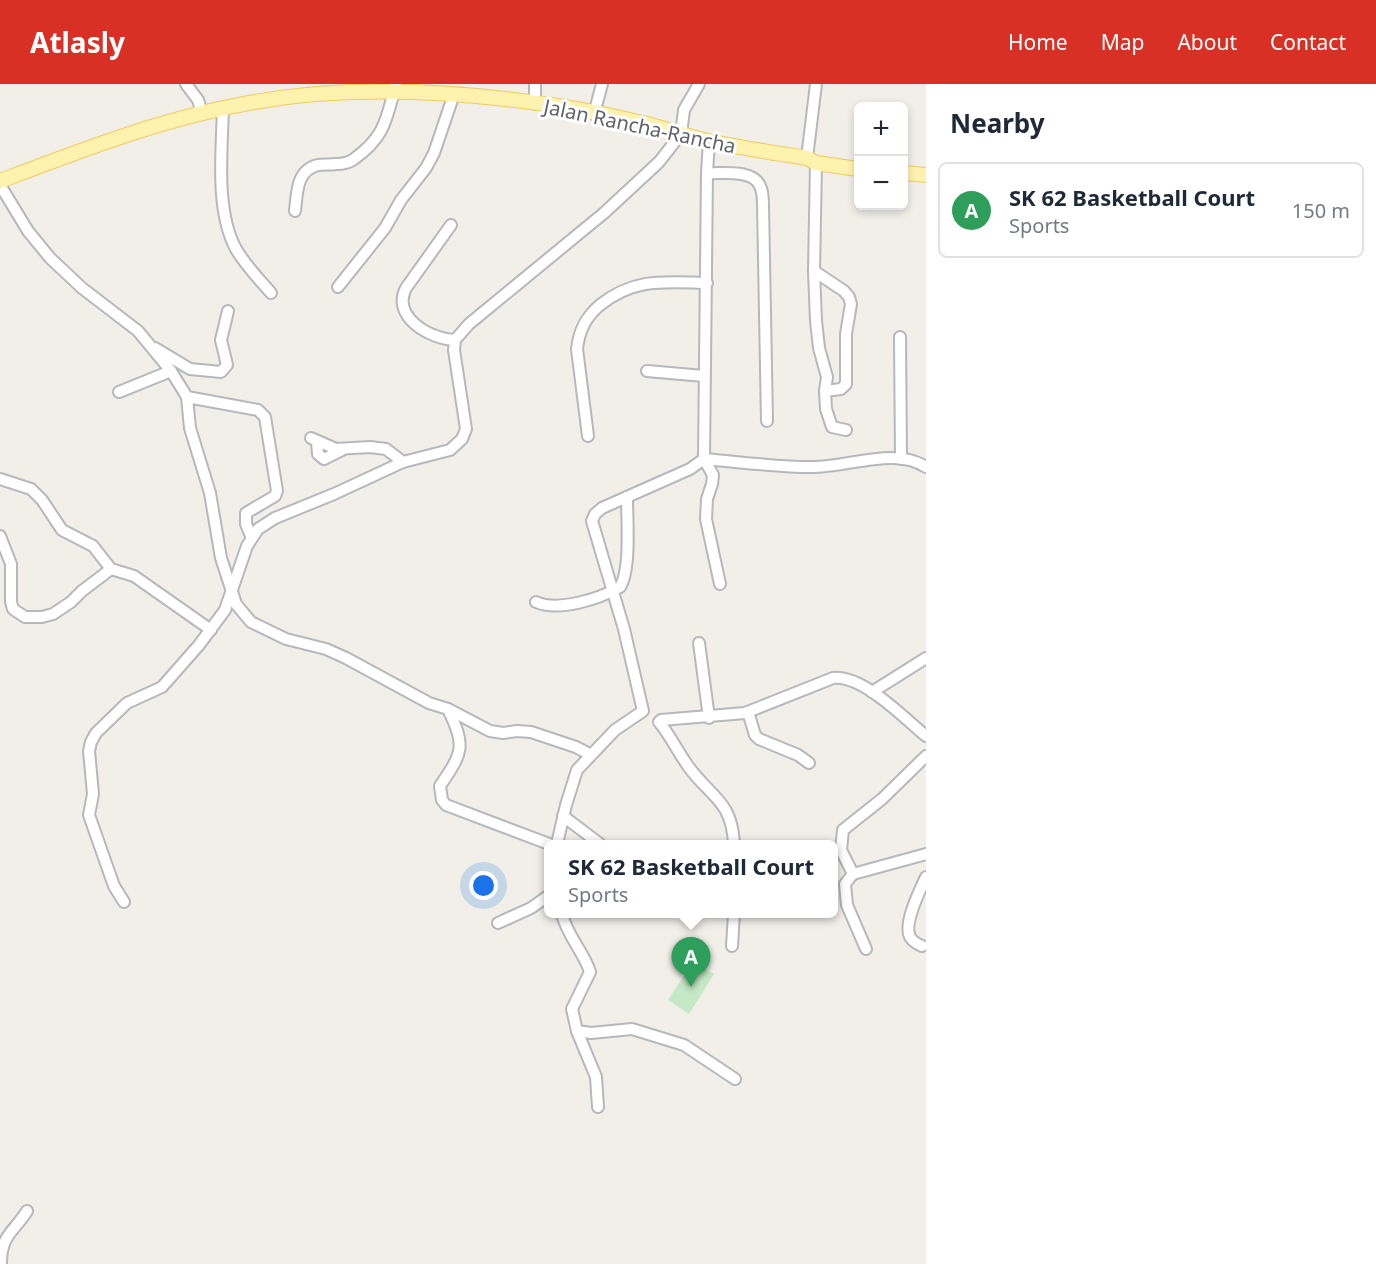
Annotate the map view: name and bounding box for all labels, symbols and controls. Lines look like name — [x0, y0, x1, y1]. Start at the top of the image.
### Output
text: Atlasly — [30, 23, 125, 61]
text: Home — [1008, 28, 1068, 56]
text: Map — [1101, 28, 1144, 56]
text: About — [1177, 28, 1237, 56]
text: Contact — [1270, 28, 1346, 56]
street label: Jalan Rancha-Rancha — [540, 92, 738, 160]
map controls — [854, 102, 908, 210]
button: + — [854, 102, 908, 156]
text: Nearby — [950, 105, 1045, 141]
button: − — [854, 156, 908, 210]
text: SK 62 Basketball Court — [1009, 182, 1255, 212]
text: A — [965, 197, 978, 224]
text: 150 m — [1292, 197, 1350, 224]
text: Sports — [1009, 212, 1069, 239]
popup — [544, 840, 838, 918]
text: SK 62 Basketball Court — [568, 851, 814, 881]
your location — [469, 871, 498, 900]
text: Sports — [568, 881, 628, 908]
pin: A — [672, 938, 710, 987]

